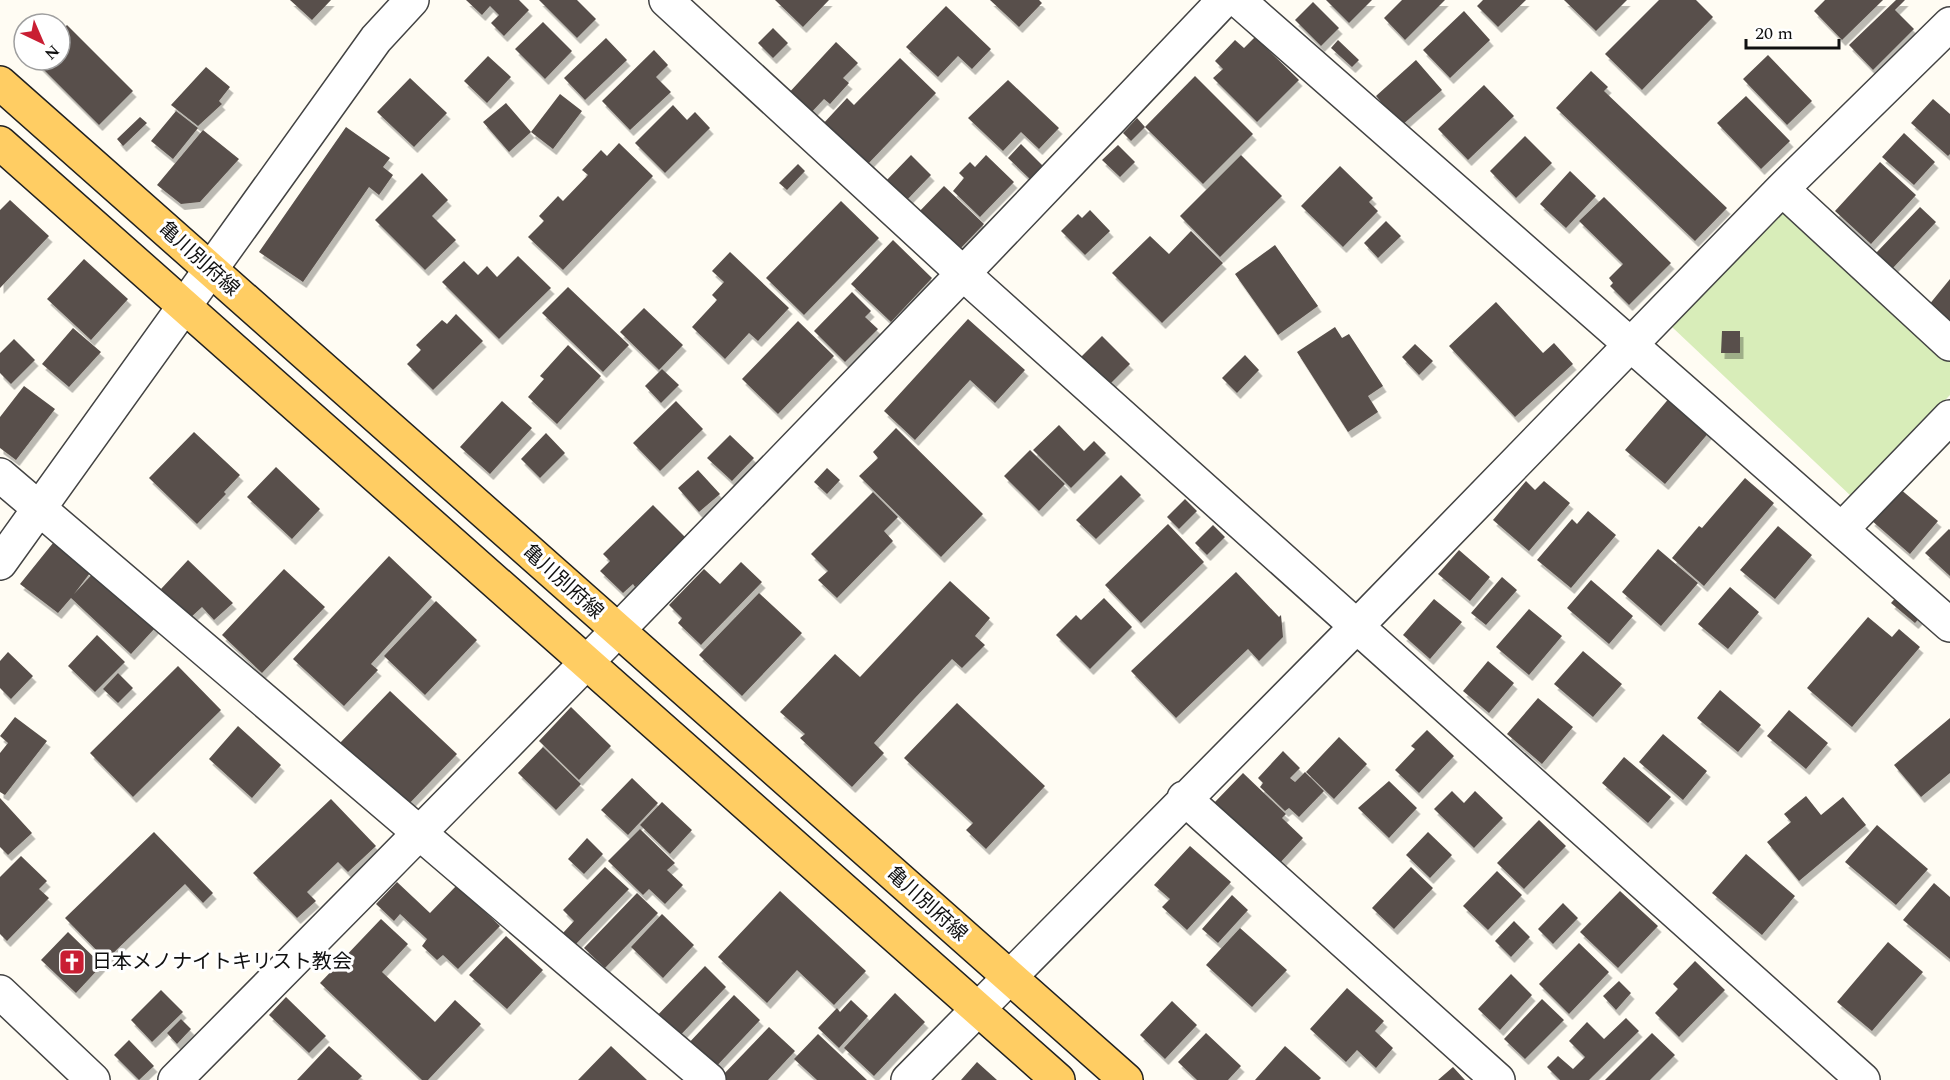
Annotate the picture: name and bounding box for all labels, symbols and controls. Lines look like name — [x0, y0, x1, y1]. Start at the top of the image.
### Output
north arrow — [12, 12, 72, 72]
scale bar — [1746, 12, 1839, 50]
text: 20 m — [1755, 20, 1793, 47]
text: N — [39, 39, 65, 65]
street label: 亀川別府線 — [152, 214, 246, 304]
street label: 亀川別府線 — [516, 537, 610, 627]
street label: 亀川別府線 — [880, 859, 974, 949]
church icon: 日本メノナイトキリスト教会 — [57, 947, 87, 977]
place label: 日本メノナイトキリスト教会 — [92, 947, 352, 977]

